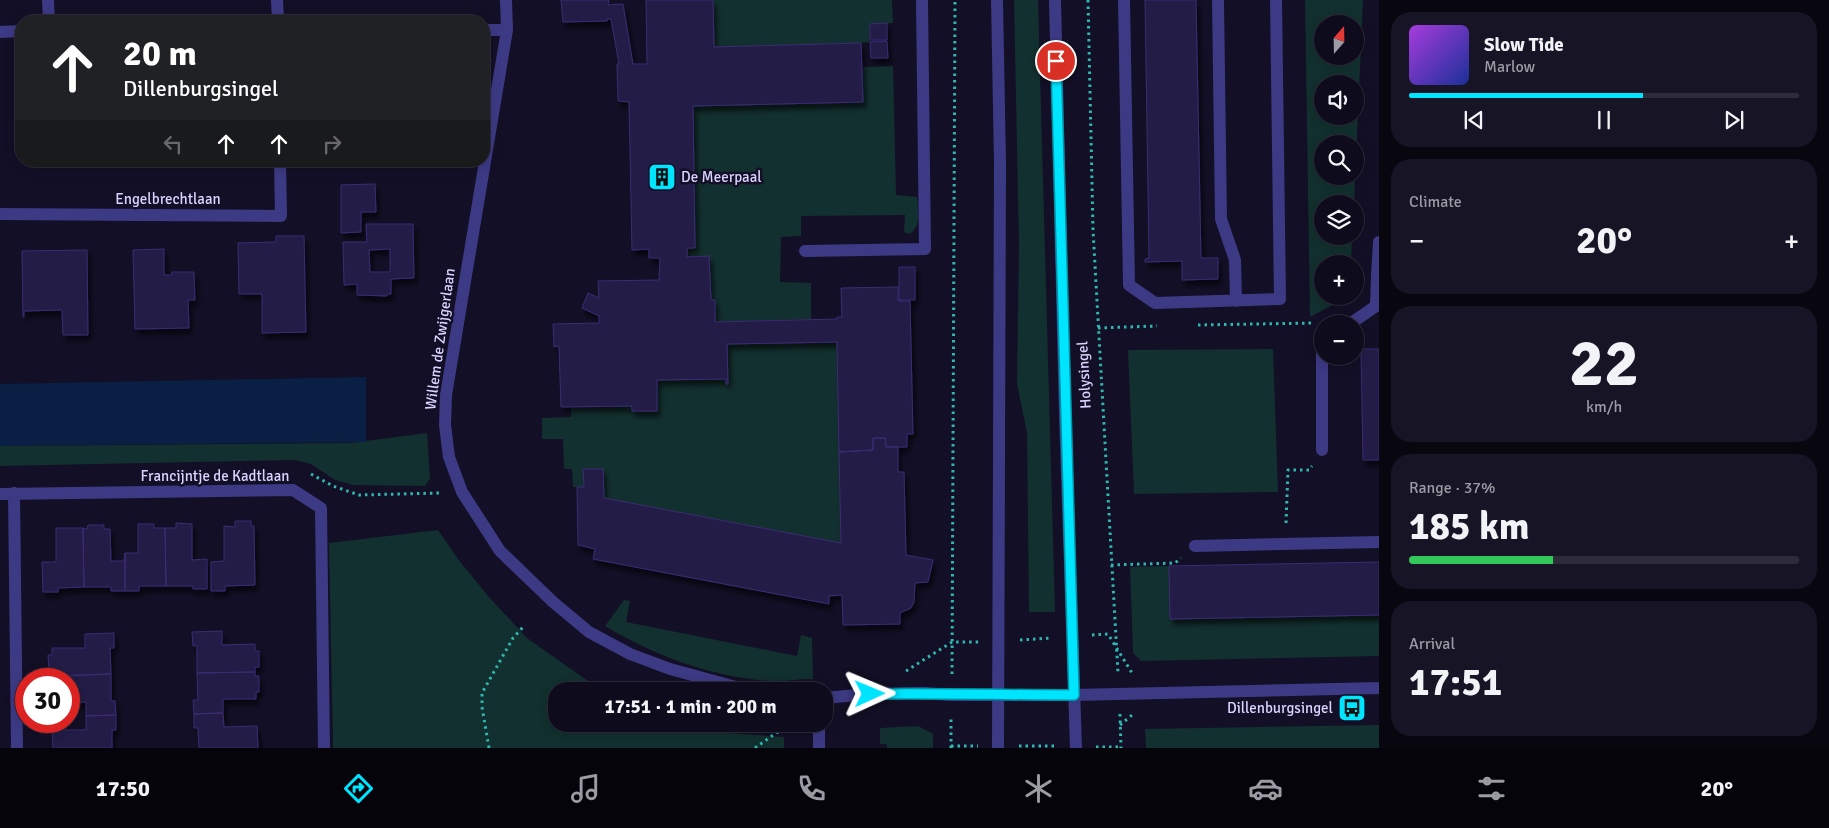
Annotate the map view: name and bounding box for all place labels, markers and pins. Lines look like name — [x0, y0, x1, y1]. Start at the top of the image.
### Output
pin — [1035, 40, 1077, 82]
building icon: De Meerpaal — [647, 162, 677, 192]
place label: De Meerpaal — [681, 168, 762, 186]
bus stop icon: Dillenburgsingel — [1337, 693, 1367, 723]
place label: Dillenburgsingel — [1227, 699, 1333, 717]

